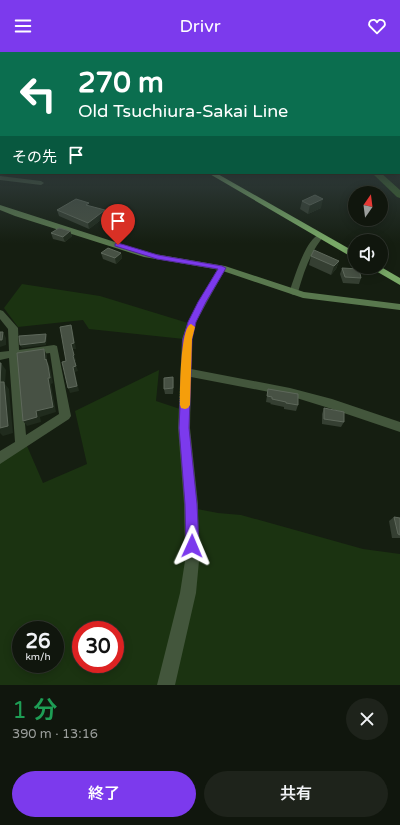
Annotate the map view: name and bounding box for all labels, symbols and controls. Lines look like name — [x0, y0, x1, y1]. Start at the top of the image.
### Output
icon: menu — [12, 15, 34, 37]
text: Drivr — [179, 15, 221, 37]
icon: heart — [366, 15, 388, 37]
text: 270 m — [78, 66, 164, 100]
icon: left — [12, 68, 64, 120]
text: Old Tsuchiura-Sakai Line — [78, 100, 288, 122]
icon: arrive — [65, 144, 87, 166]
text: その先 — [12, 148, 57, 166]
north arrow — [348, 186, 388, 226]
map controls — [348, 186, 388, 274]
pin — [101, 204, 135, 245]
icon: arrive — [107, 210, 129, 232]
button: sound — [348, 234, 388, 274]
position arrow — [171, 525, 213, 567]
speed limit sign: 30 — [72, 621, 124, 673]
text: 26 — [25, 630, 51, 654]
text: km/h — [25, 651, 51, 663]
text: 1 分 — [12, 696, 57, 725]
button: close — [346, 698, 388, 740]
text: 390 m · 13:16 — [12, 726, 98, 742]
button: 終了 — [12, 771, 196, 817]
button: 共有 — [204, 771, 388, 817]

